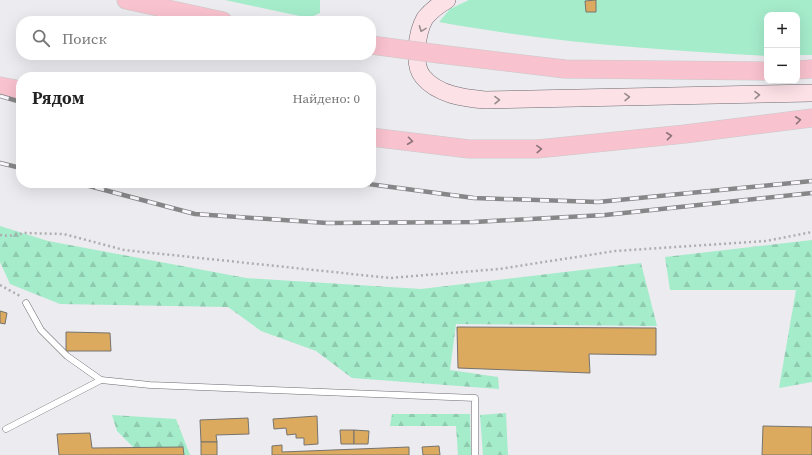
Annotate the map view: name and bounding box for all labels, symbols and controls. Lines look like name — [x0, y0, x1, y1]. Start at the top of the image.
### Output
map controls — [764, 12, 800, 84]
button: + — [764, 12, 800, 48]
search box — [16, 16, 376, 60]
one-way arrow — [418, 25, 426, 32]
icon: search — [30, 27, 52, 49]
text: Поиск — [62, 28, 107, 49]
button: − — [764, 48, 800, 84]
text: Рядом — [32, 86, 84, 110]
text: Найдено: 0 — [293, 90, 360, 107]
one-way arrow — [754, 91, 760, 99]
one-way arrow — [624, 93, 630, 101]
one-way arrow — [494, 95, 500, 104]
one-way arrow — [795, 116, 801, 125]
one-way arrow — [666, 132, 672, 141]
one-way arrow — [407, 137, 413, 146]
one-way arrow — [536, 144, 542, 153]

